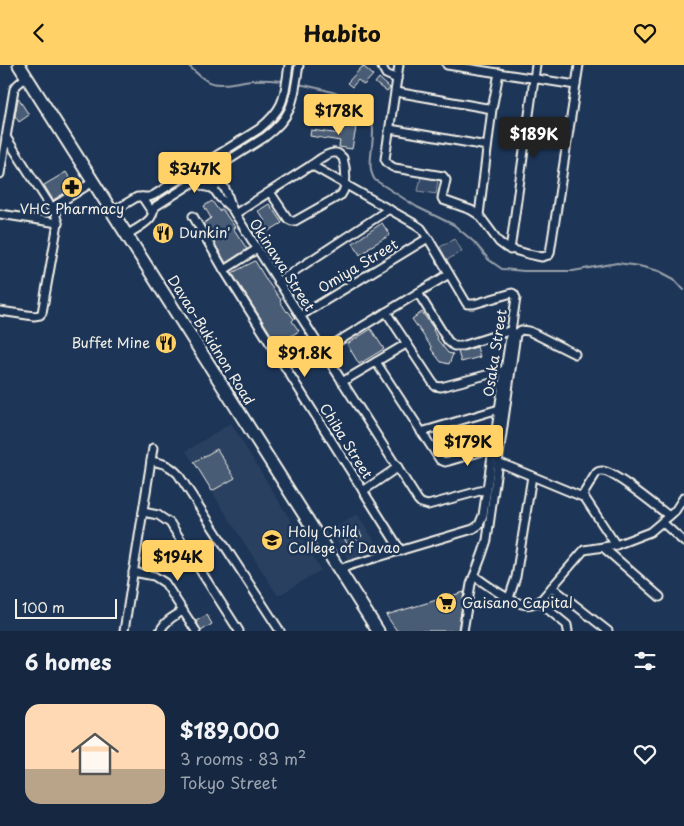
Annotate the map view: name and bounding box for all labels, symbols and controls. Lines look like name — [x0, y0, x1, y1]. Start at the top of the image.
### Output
text: Habito — [303, 16, 381, 49]
icon: back — [25, 19, 53, 47]
icon: heart — [631, 19, 659, 47]
pin: $178K — [304, 93, 374, 136]
text: $178K — [315, 98, 363, 122]
pin: $189K — [499, 117, 569, 159]
text: $189K — [510, 121, 558, 145]
pin: $347K — [160, 151, 230, 194]
text: $347K — [169, 156, 221, 180]
pharmacy icon: VHC Pharmacy — [60, 175, 84, 199]
place label: VHC Pharmacy — [20, 198, 124, 219]
street label: Okinawa Street — [245, 214, 320, 315]
restaurant icon: Dunkin' — [151, 221, 175, 245]
place label: Dunkin' — [179, 222, 231, 243]
street label: Omiya Street — [314, 233, 402, 298]
street label: Davao-Bukidnon Road — [163, 271, 260, 409]
street label: Osaka Street — [477, 307, 512, 398]
restaurant icon: Buffet Mine — [154, 331, 178, 355]
place label: Buffet Mine — [71, 332, 150, 353]
pin: $91.8K — [264, 335, 346, 378]
text: $91.8K — [278, 340, 332, 364]
street label: Chiba Street — [315, 399, 378, 483]
pin: $179K — [433, 425, 503, 467]
text: $179K — [444, 429, 492, 453]
place label: Holy Child College of Davao — [288, 521, 400, 558]
school or university icon: Holy Child College of Davao — [260, 528, 284, 552]
pin: $194K — [143, 539, 213, 582]
text: $194K — [153, 544, 203, 568]
supermarket icon: Gaisano Capital — [434, 591, 458, 615]
place label: Gaisano Capital — [462, 592, 573, 613]
scale bar — [15, 596, 118, 619]
text: 100 m — [22, 597, 65, 618]
text: 6 homes — [25, 645, 111, 677]
icon: filters — [631, 647, 659, 675]
text: $189,000 — [180, 714, 279, 746]
icon: home — [65, 724, 125, 784]
icon: heart — [631, 740, 659, 768]
text: 3 rooms · 83 m² — [180, 746, 306, 770]
text: Tokyo Street — [180, 770, 277, 794]

